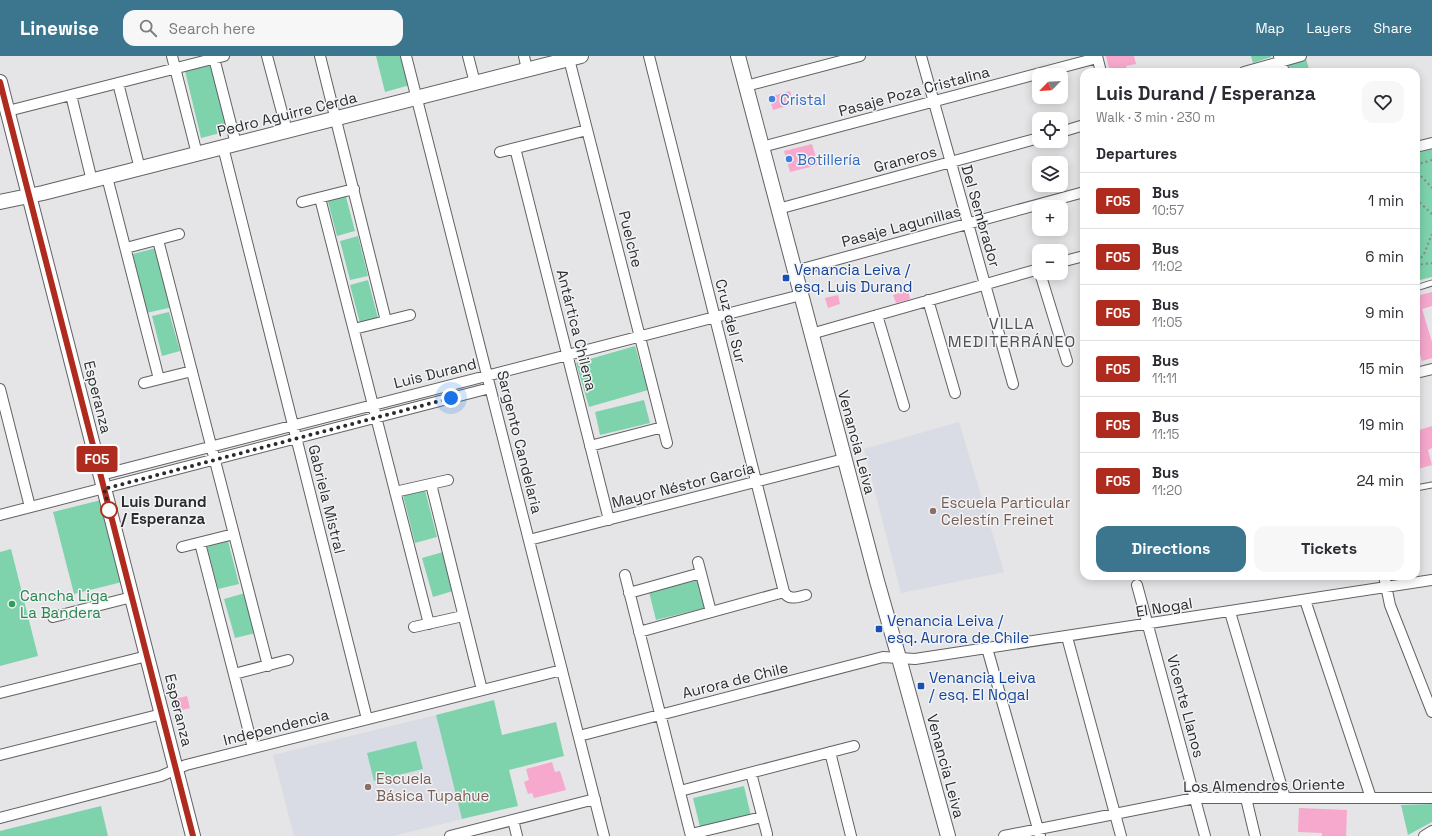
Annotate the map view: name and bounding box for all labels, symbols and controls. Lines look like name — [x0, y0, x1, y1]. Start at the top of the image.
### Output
search box — [123, 10, 403, 46]
text: Linewise — [20, 16, 99, 41]
icon: search — [137, 17, 159, 39]
text: Search here — [169, 19, 255, 38]
text: Map — [1255, 19, 1285, 37]
text: Layers — [1307, 19, 1351, 37]
text: Share — [1373, 19, 1412, 37]
street label: Pasaje Poza Cristalina — [836, 62, 992, 120]
north arrow — [1032, 68, 1068, 104]
map controls — [1032, 68, 1068, 280]
text: Luis Durand / Esperanza — [1096, 81, 1316, 106]
button: heart — [1362, 81, 1404, 123]
street label: Pedro Aguirre Cerda — [215, 87, 359, 141]
place label: Cristal — [780, 90, 826, 109]
marker: Cristal — [767, 94, 777, 104]
text: Walk · 3 min · 230 m — [1096, 109, 1215, 126]
button: locate — [1032, 112, 1068, 148]
street label: Graneros — [871, 141, 939, 177]
text: Departures — [1096, 144, 1177, 163]
place label: Botillería — [797, 150, 861, 169]
marker: Botillería — [784, 154, 794, 164]
button: layers — [1032, 156, 1068, 192]
street label: Del Sembrador — [957, 163, 1005, 270]
text: Bus — [1152, 183, 1179, 202]
text: 1 min — [1368, 191, 1404, 210]
text: F05 — [1106, 192, 1130, 210]
button: + — [1032, 200, 1068, 236]
street label: Pasaje Lagunillas — [839, 201, 963, 251]
text: 10:57 — [1152, 202, 1184, 219]
street label: Puelche — [615, 209, 647, 269]
text: Bus — [1152, 239, 1179, 258]
button: − — [1032, 244, 1068, 280]
text: 6 min — [1365, 247, 1404, 266]
text: F05 — [1106, 248, 1130, 266]
text: 11:02 — [1152, 258, 1182, 275]
place label: Venancia Leiva / esq. Luis Durand — [794, 260, 912, 296]
street label: Antártica Chilena — [553, 267, 601, 393]
marker: Venancia Leiva / esq. Luis Durand — [781, 273, 791, 283]
street label: Cruz del Sur — [711, 277, 751, 365]
text: Bus — [1152, 295, 1179, 314]
text: 9 min — [1365, 303, 1404, 322]
text: F05 — [1106, 304, 1130, 322]
district label: VILLA MEDITERRÁNEO — [948, 313, 1076, 352]
text: 11:05 — [1152, 314, 1182, 331]
text: Bus — [1152, 351, 1179, 370]
street label: Luis Durand — [392, 354, 478, 392]
street label: Esperanza — [80, 359, 116, 436]
text: 15 min — [1359, 359, 1404, 378]
text: F05 — [1106, 360, 1130, 378]
street label: Sargento Candelaria — [493, 369, 547, 516]
text: 11:11 — [1152, 370, 1177, 387]
your location — [441, 388, 461, 408]
street label: Venancia Leiva — [834, 388, 880, 496]
text: Bus — [1152, 407, 1179, 426]
text: 19 min — [1359, 415, 1404, 434]
text: F05 — [1106, 416, 1130, 434]
text: 11:15 — [1152, 426, 1179, 443]
street label: Gabriela Mistral — [304, 443, 350, 555]
line badge: F05 — [74, 446, 120, 472]
text: F05 — [85, 450, 109, 468]
street label: Mayor Néstor García — [610, 458, 757, 512]
text: Bus — [1152, 463, 1179, 482]
text: 24 min — [1356, 471, 1404, 490]
text: F05 — [1106, 472, 1130, 490]
text: 11:20 — [1152, 482, 1182, 499]
place label: Luis Durand / Esperanza — [120, 492, 207, 528]
place label: Escuela Particular Celestín Freinet — [941, 493, 1071, 529]
marker: Luis Durand / Esperanza — [100, 501, 118, 519]
marker: Escuela Particular Celestín Freinet — [928, 506, 938, 516]
button: Directions — [1096, 526, 1246, 572]
button: Tickets — [1254, 526, 1404, 572]
place label: Cancha Liga La Bandera — [20, 586, 109, 622]
street label: El Nogal — [1134, 593, 1194, 621]
marker: Cancha Liga La Bandera — [7, 599, 17, 609]
place label: Venancia Leiva / esq. Aurora de Chile — [887, 611, 1029, 647]
marker: Venancia Leiva / esq. Aurora de Chile — [874, 624, 884, 634]
street label: Vicente Llanos — [1163, 652, 1209, 760]
street label: Aurora de Chile — [680, 658, 790, 702]
place label: Venancia Leiva / esq. El Nogal — [929, 668, 1036, 704]
street label: Esperanza — [161, 672, 197, 749]
marker: Venancia Leiva / esq. El Nogal — [916, 681, 926, 691]
street label: Independencia — [221, 705, 331, 749]
street label: Venancia Leiva — [923, 712, 969, 820]
place label: Escuela Básica Tupahue — [376, 769, 490, 805]
street label: Los Almendros Oriente — [1183, 774, 1345, 796]
marker: Escuela Básica Tupahue — [363, 782, 373, 792]

